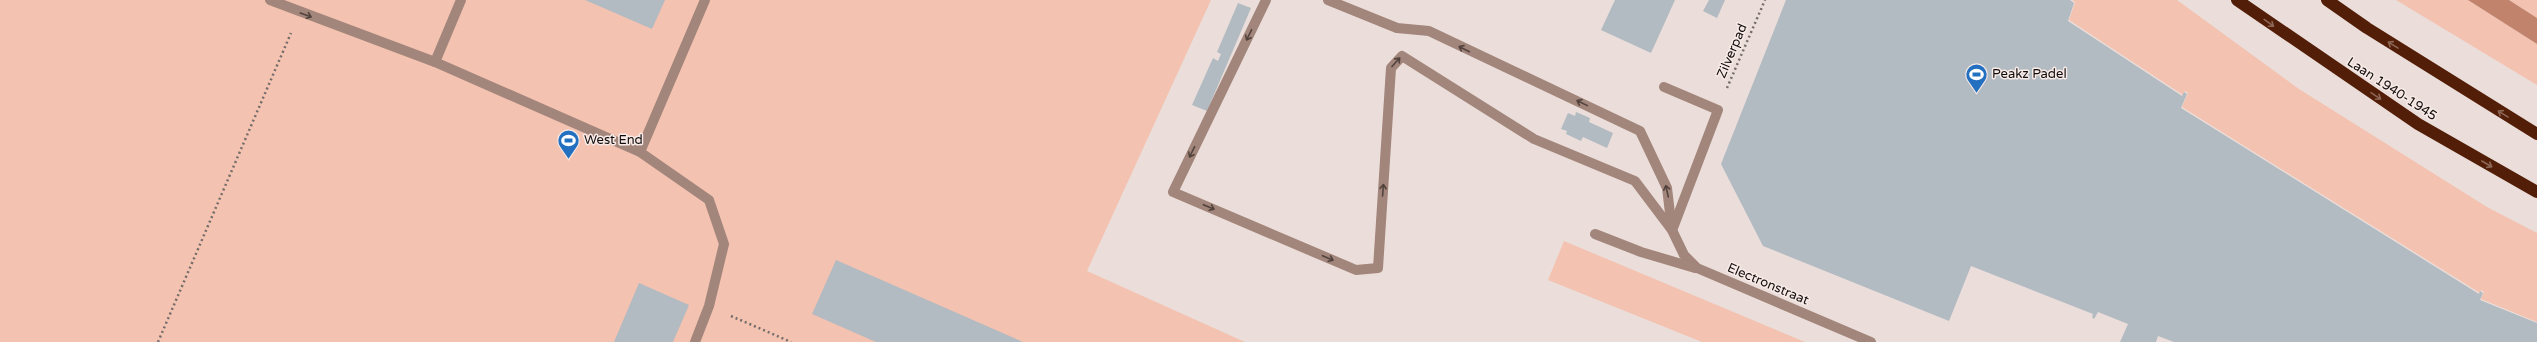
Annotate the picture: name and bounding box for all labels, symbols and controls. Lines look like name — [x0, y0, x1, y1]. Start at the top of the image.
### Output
one-way arrow — [300, 12, 312, 20]
one-way arrow — [2263, 19, 2274, 27]
street label: Zilverpad — [1713, 21, 1751, 81]
one-way arrow — [1245, 29, 1252, 41]
one-way arrow — [2388, 41, 2399, 49]
one-way arrow — [1458, 44, 1470, 52]
street label: Laan 1940-1945 — [2344, 54, 2440, 124]
one-way arrow — [1391, 58, 1400, 68]
sports icon: Peakz Padel — [1964, 61, 1990, 94]
place label: Peakz Padel — [1992, 66, 2067, 82]
one-way arrow — [2371, 92, 2382, 100]
one-way arrow — [1576, 99, 1588, 106]
one-way arrow — [2497, 109, 2509, 117]
sports icon: West End — [556, 127, 582, 160]
place label: West End — [584, 132, 643, 148]
one-way arrow — [1188, 146, 1195, 158]
one-way arrow — [2481, 160, 2493, 168]
one-way arrow — [1380, 184, 1387, 197]
one-way arrow — [1662, 185, 1670, 198]
one-way arrow — [1202, 204, 1214, 211]
one-way arrow — [1322, 254, 1334, 262]
street label: Electronstraat — [1725, 260, 1811, 308]

